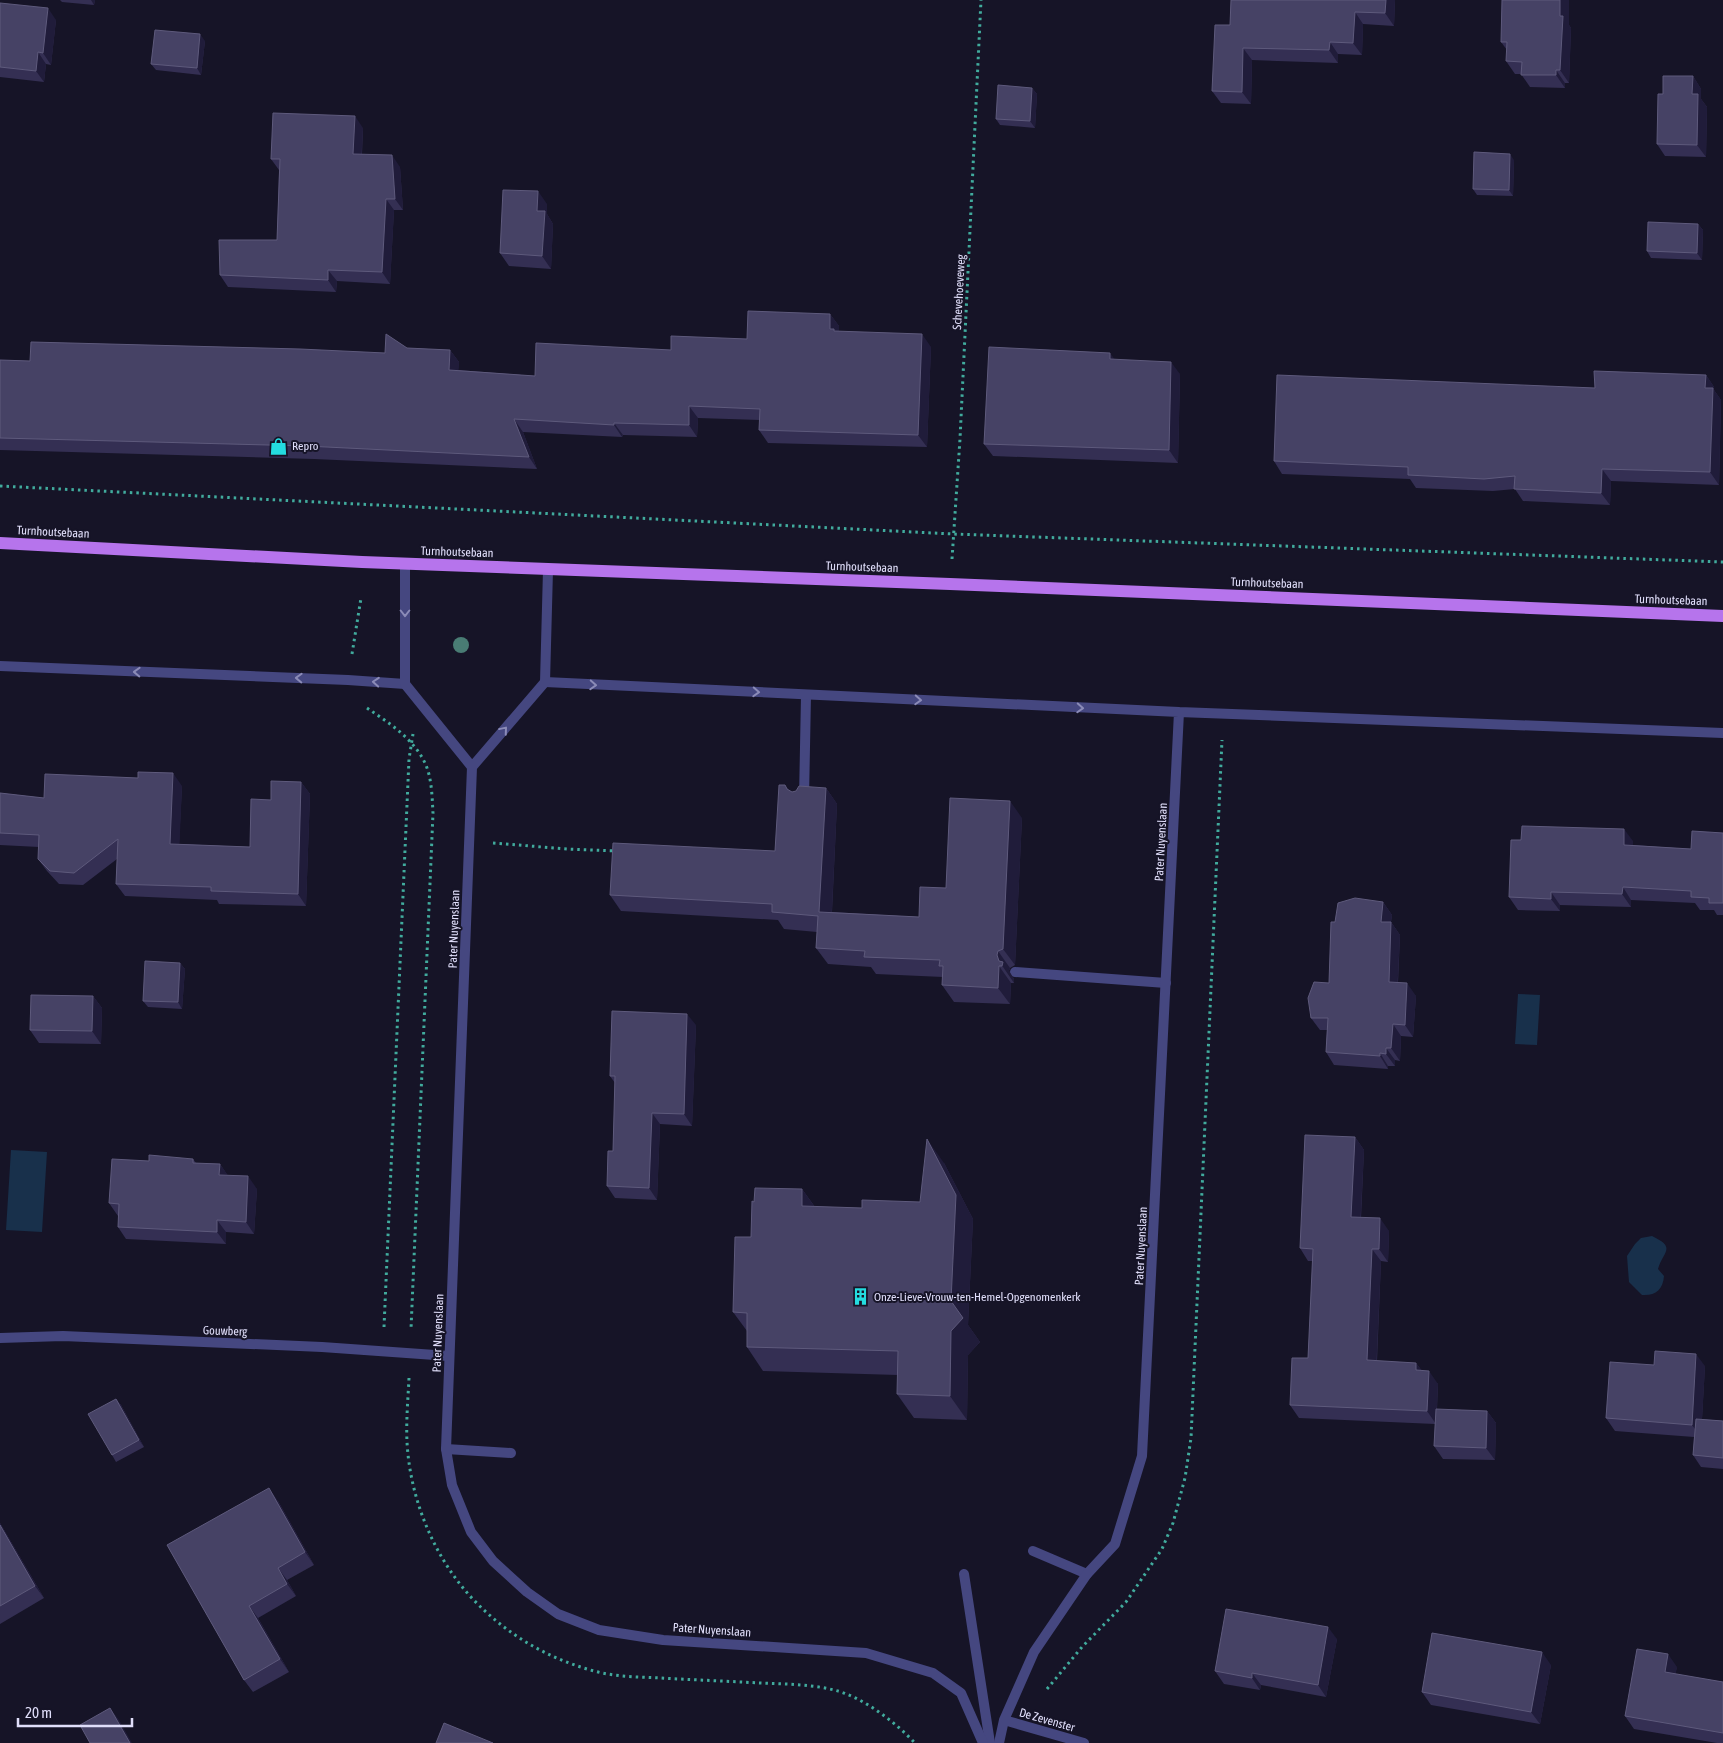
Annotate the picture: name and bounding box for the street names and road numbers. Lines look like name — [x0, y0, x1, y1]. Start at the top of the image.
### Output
street label: Schevehoeveweg — [950, 253, 968, 330]
street label: Turnhoutsebaan — [16, 523, 90, 541]
street label: Turnhoutsebaan — [420, 544, 494, 560]
street label: Turnhoutsebaan — [825, 559, 899, 575]
street label: Turnhoutsebaan — [1230, 575, 1304, 591]
street label: Turnhoutsebaan — [1634, 592, 1708, 608]
street label: Pater Nuyenslaan — [1152, 802, 1170, 882]
street label: Pater Nuyenslaan — [446, 889, 462, 969]
street label: Pater Nuyenslaan — [1132, 1206, 1150, 1286]
street label: Pater Nuyenslaan — [430, 1293, 446, 1373]
street label: Gouwberg — [203, 1323, 248, 1339]
street label: Pater Nuyenslaan — [672, 1620, 752, 1640]
street label: De Zevenster — [1018, 1705, 1077, 1735]

